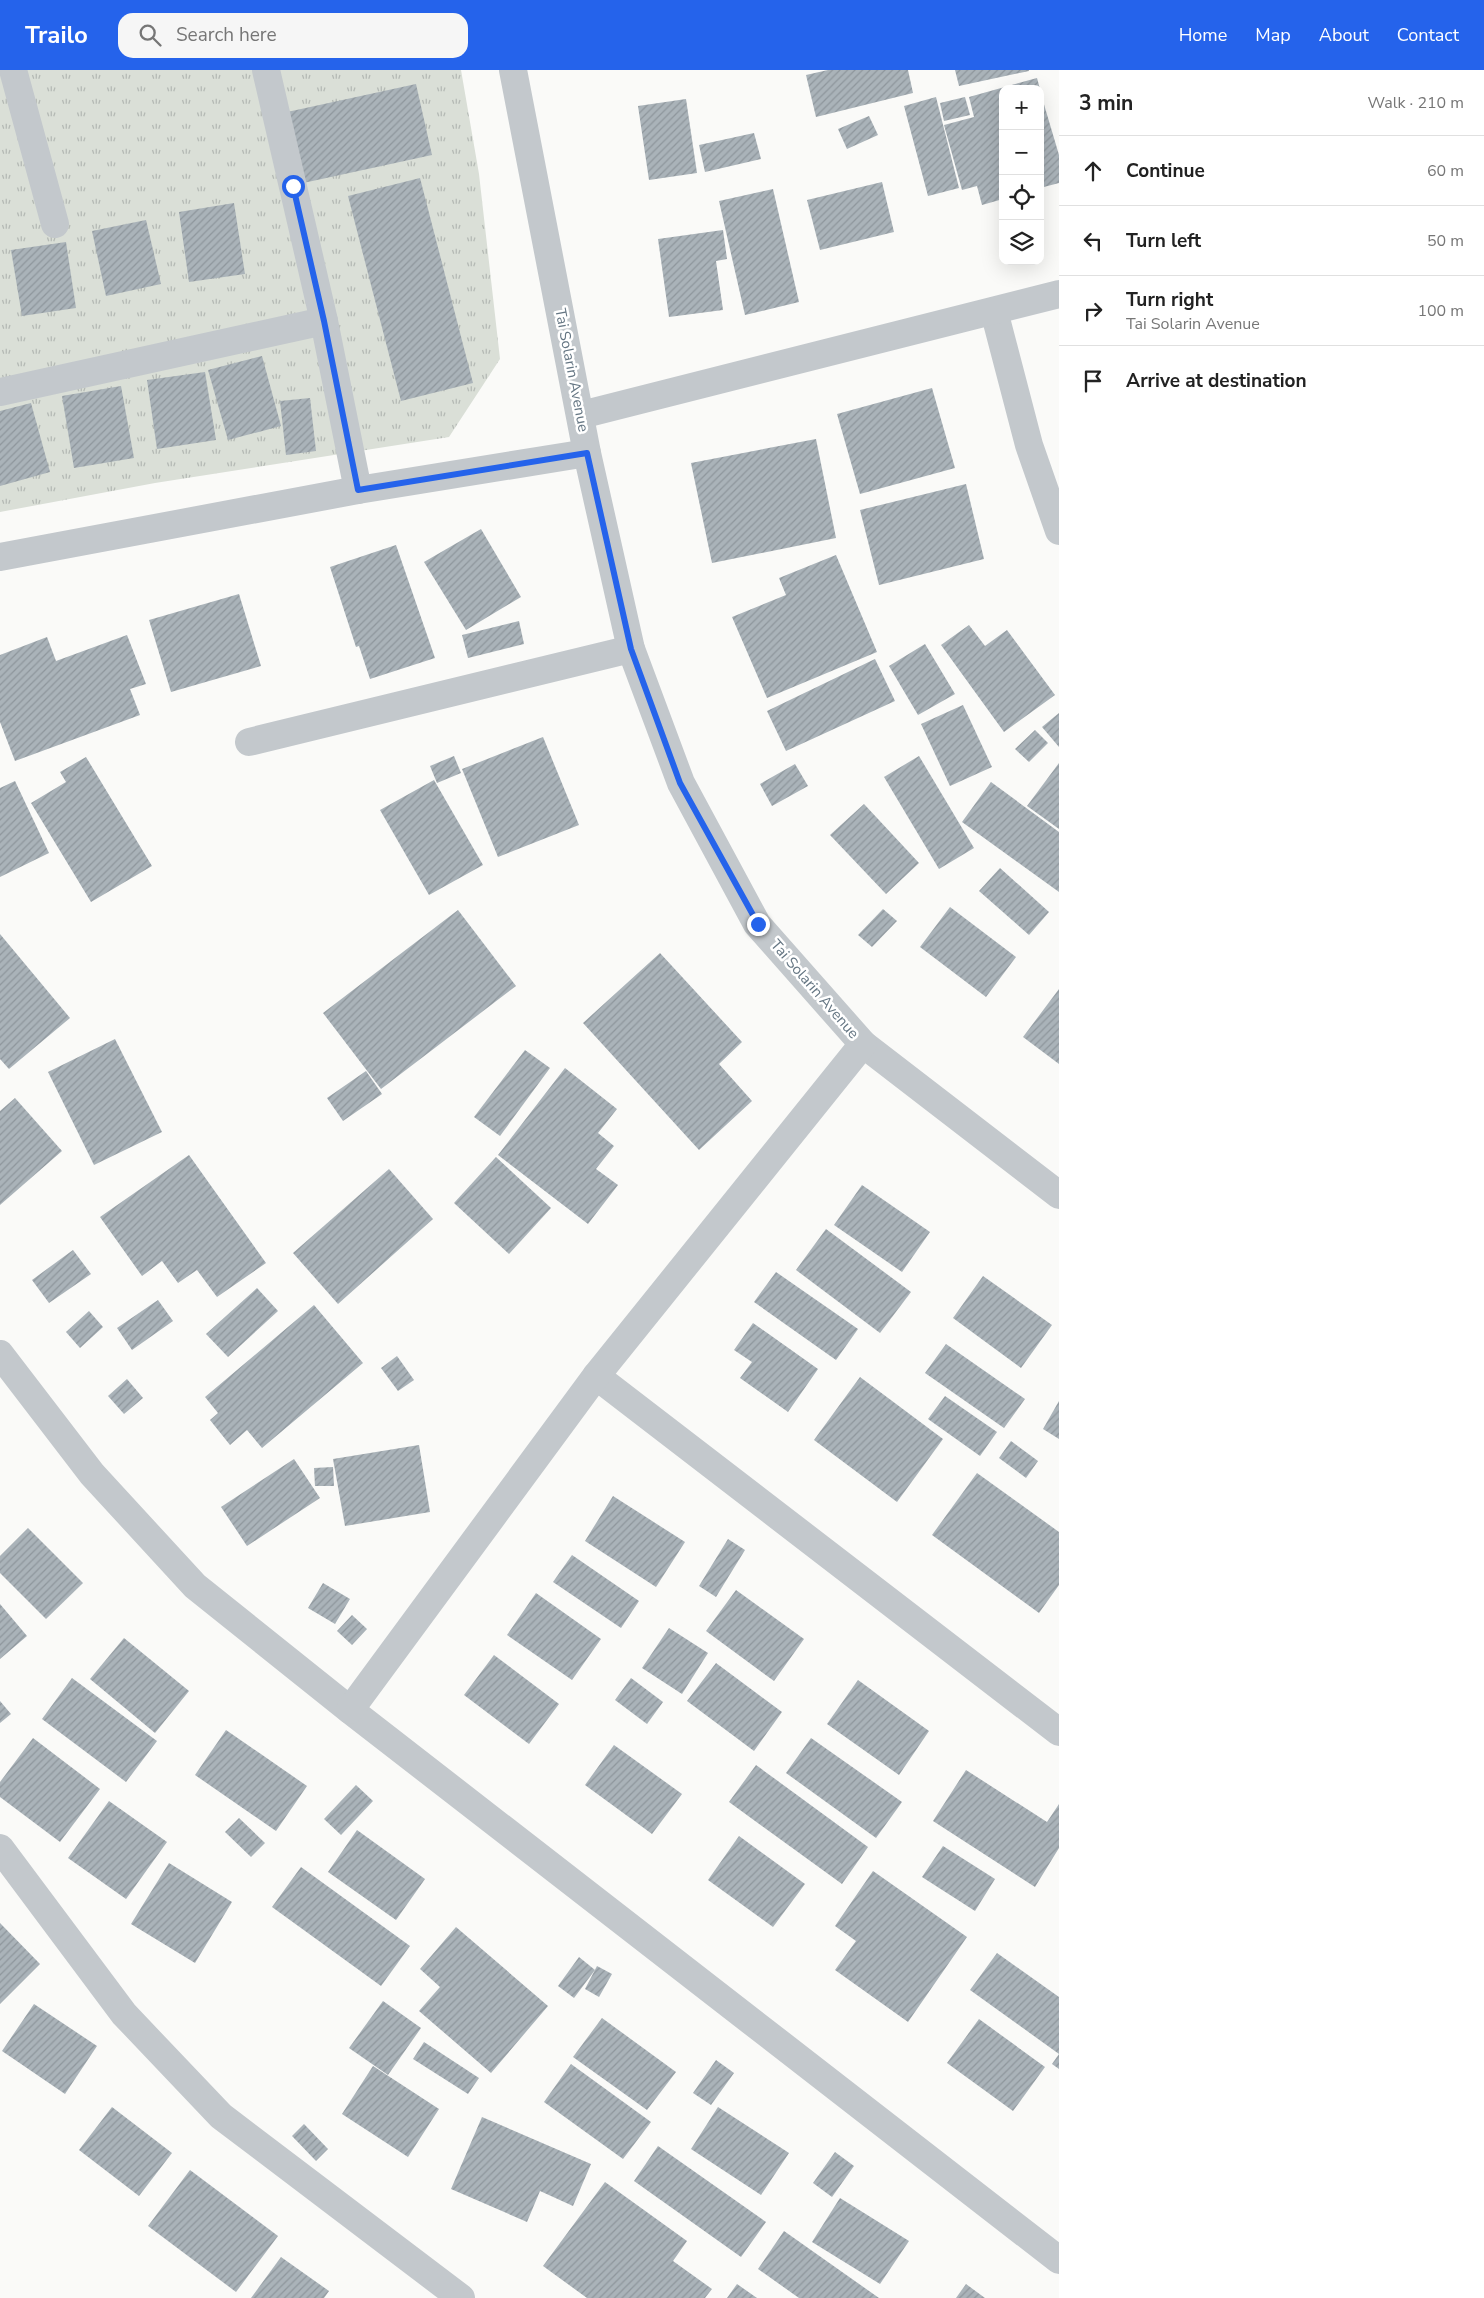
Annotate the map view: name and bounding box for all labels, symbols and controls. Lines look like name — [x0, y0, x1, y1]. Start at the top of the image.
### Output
search box — [118, 13, 468, 58]
text: Trailo — [25, 19, 88, 51]
icon: search — [136, 21, 164, 49]
text: Search here — [176, 22, 277, 48]
text: Home — [1179, 23, 1227, 47]
text: Map — [1255, 23, 1291, 47]
text: About — [1319, 23, 1369, 47]
text: Contact — [1397, 23, 1459, 47]
map controls — [999, 85, 1044, 265]
button: + — [999, 85, 1044, 130]
text: 3 min — [1079, 89, 1133, 117]
text: Walk · 210 m — [1368, 92, 1464, 114]
button: − — [999, 130, 1044, 175]
icon: ahead — [1079, 157, 1107, 185]
text: Continue — [1126, 158, 1205, 184]
text: 60 m — [1427, 160, 1464, 182]
route start — [282, 175, 305, 198]
button: locate — [999, 175, 1044, 220]
button: layers — [999, 220, 1044, 265]
icon: left — [1079, 227, 1107, 255]
text: Turn left — [1126, 228, 1201, 254]
text: 50 m — [1427, 230, 1464, 252]
text: Turn right — [1126, 287, 1213, 313]
icon: right — [1079, 297, 1107, 325]
text: 100 m — [1417, 300, 1464, 322]
street label: Tai Solarin Avenue — [550, 307, 594, 433]
text: Tai Solarin Avenue — [1126, 313, 1260, 335]
icon: arrive — [1079, 367, 1107, 395]
text: Arrive at destination — [1126, 368, 1307, 394]
route end — [747, 913, 770, 936]
street label: Tai Solarin Avenue — [766, 935, 864, 1043]

